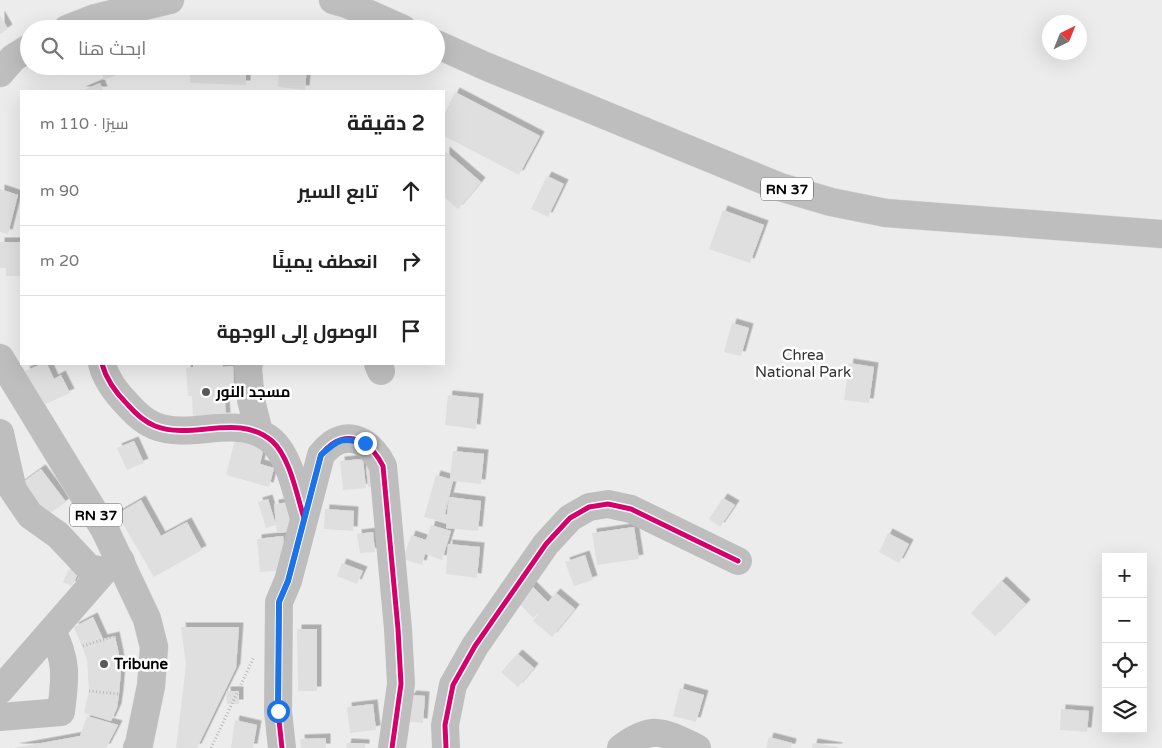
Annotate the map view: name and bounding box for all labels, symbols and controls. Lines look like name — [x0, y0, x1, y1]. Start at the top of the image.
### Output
north arrow — [1042, 15, 1087, 60]
search box — [20, 20, 445, 75]
icon: search — [38, 34, 66, 62]
text: ابحث هنا — [78, 38, 146, 60]
text: 2 دقيقة — [347, 111, 425, 136]
text: سيرًا · 110 m — [40, 114, 129, 134]
icon: ahead — [397, 177, 425, 205]
road number: RN 37 — [761, 178, 813, 200]
text: 90 m — [40, 181, 79, 201]
text: تابع السير — [298, 181, 378, 203]
icon: right — [397, 247, 425, 275]
text: 20 m — [40, 251, 79, 271]
text: انعطف يمينًا — [272, 251, 378, 273]
icon: arrive — [397, 317, 425, 345]
text: الوصول إلى الوجهة — [217, 321, 378, 343]
park label: Chrea National Park — [755, 346, 851, 381]
place label: مسجد النور — [215, 383, 290, 401]
marker: مسجد النور — [200, 386, 212, 398]
route end — [354, 432, 377, 455]
road number: RN 37 — [70, 504, 122, 526]
map controls — [1102, 553, 1147, 733]
button: + — [1102, 553, 1147, 598]
button: − — [1102, 598, 1147, 643]
button: locate — [1102, 643, 1147, 688]
place label: Tribune — [113, 655, 168, 673]
marker: Tribune — [98, 658, 110, 670]
button: layers — [1102, 688, 1147, 733]
route start — [267, 700, 290, 723]

